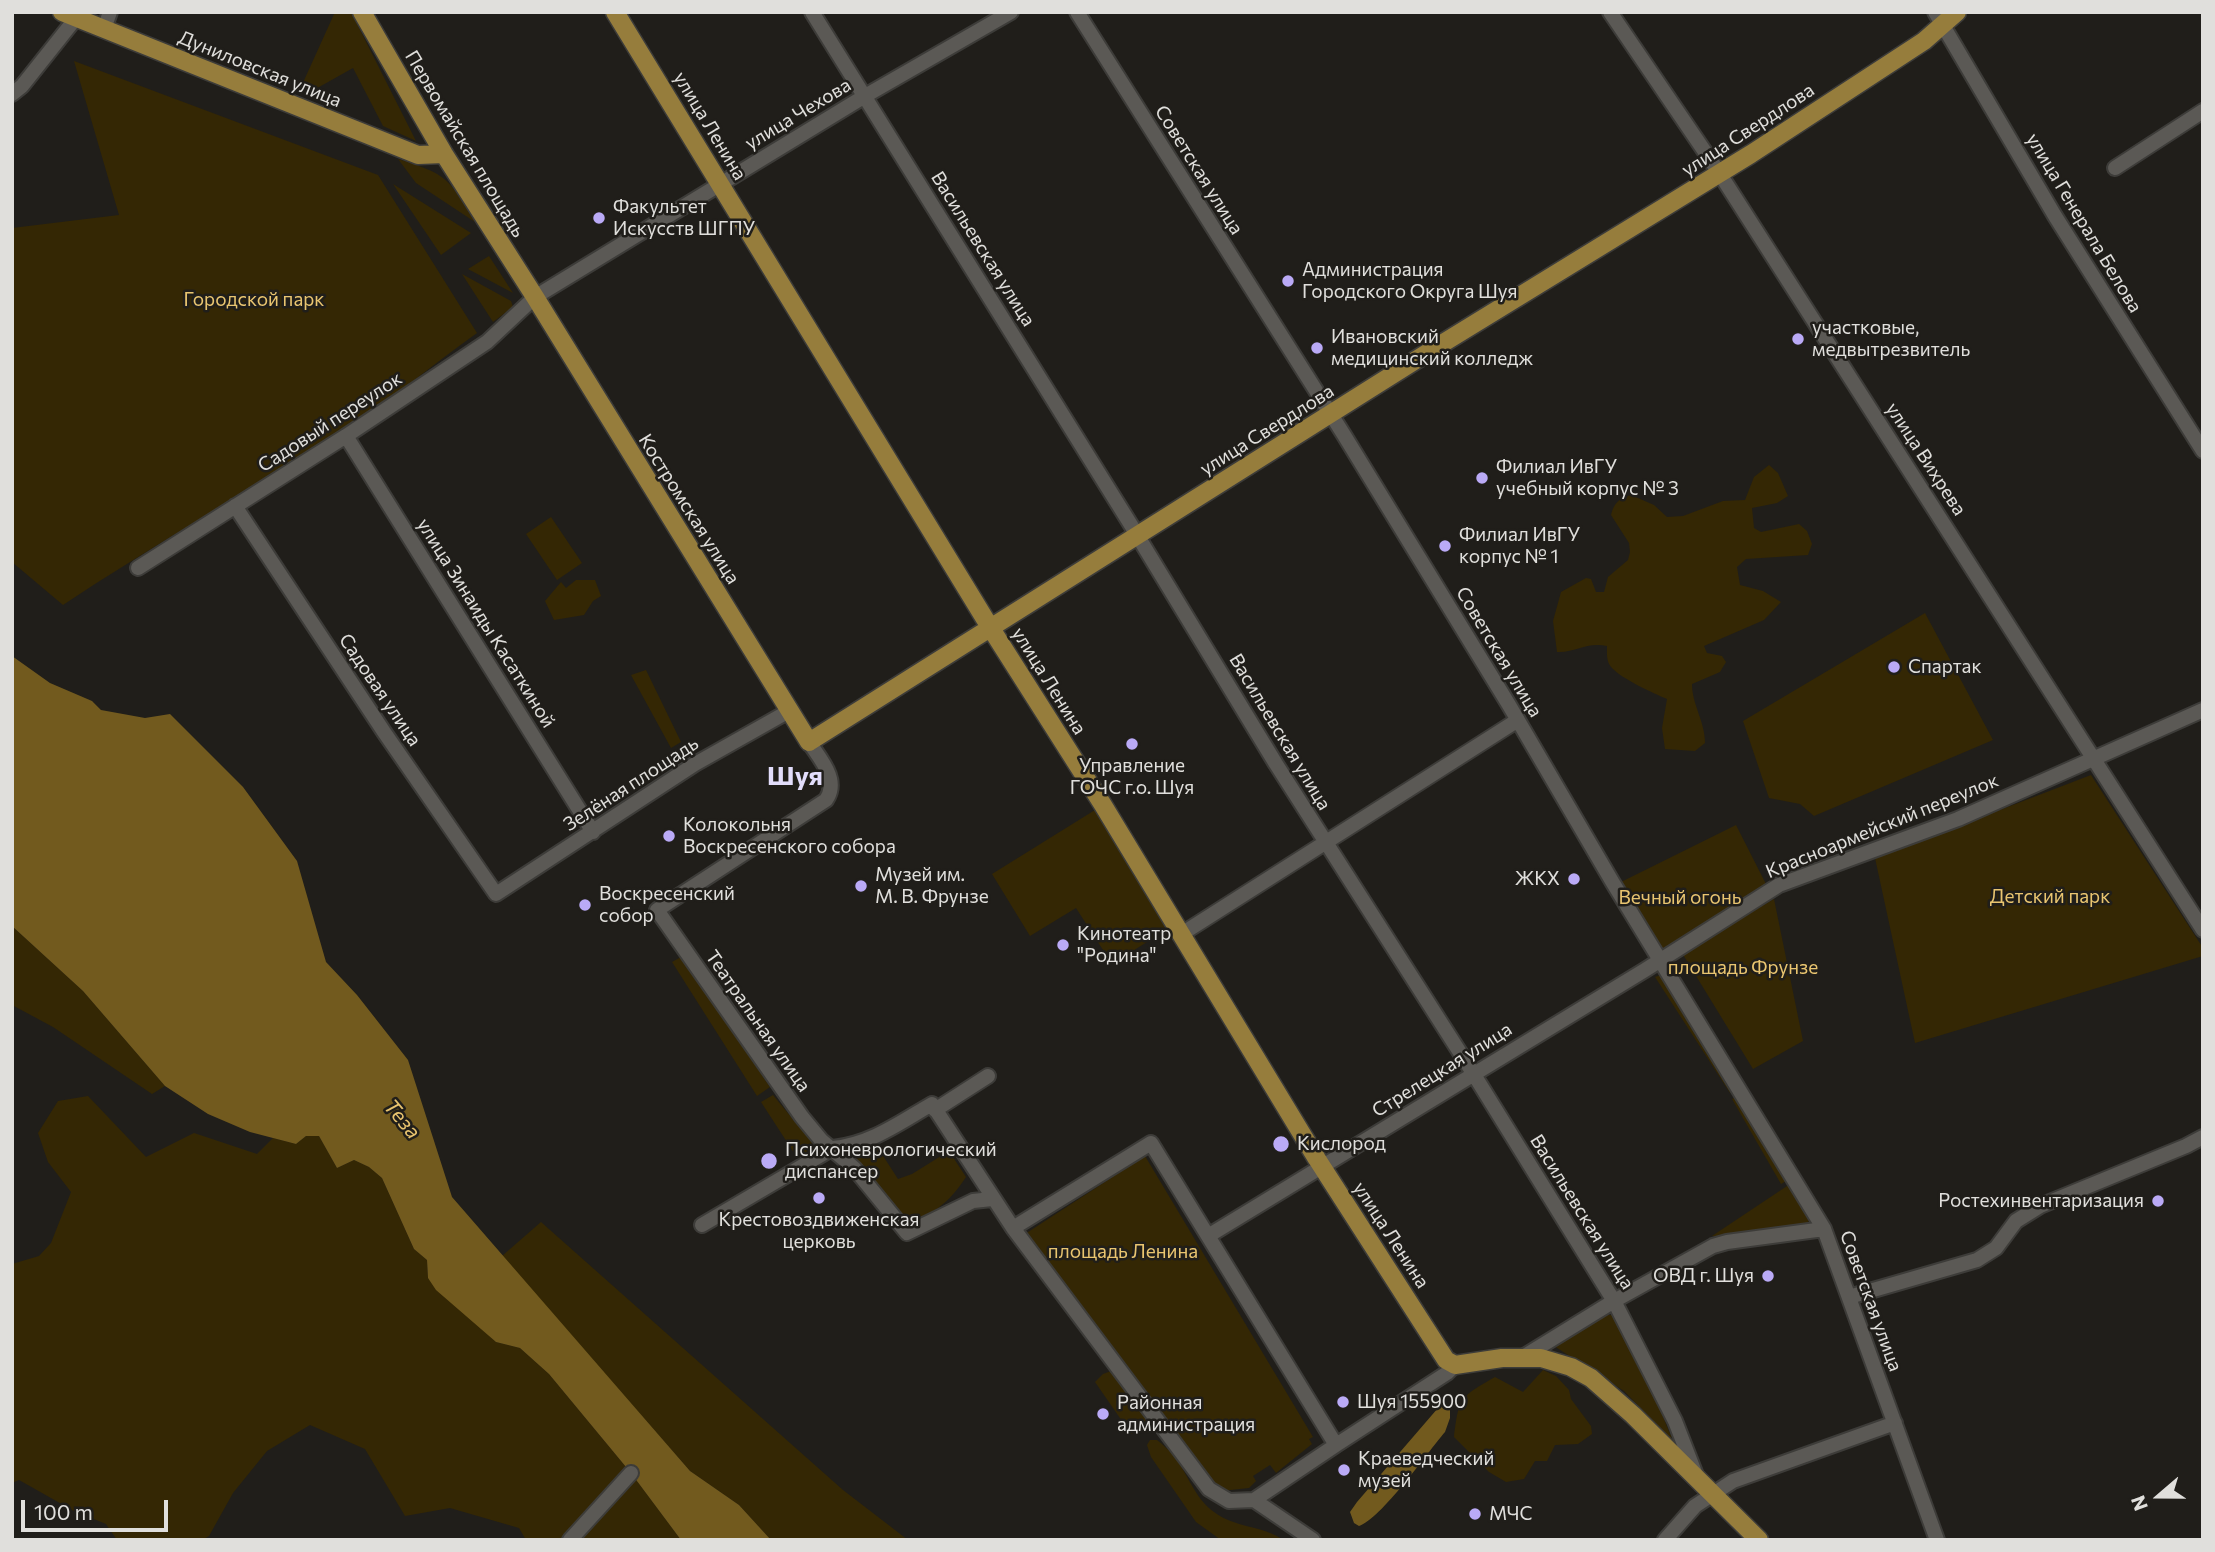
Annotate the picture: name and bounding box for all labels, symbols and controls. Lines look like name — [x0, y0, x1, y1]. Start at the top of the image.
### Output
street label: Дуниловская улица — [175, 26, 345, 112]
street label: Первомайская площадь — [400, 46, 530, 242]
street label: улица Ленина — [669, 68, 751, 184]
street label: улица Чехова — [741, 73, 855, 155]
street label: улица Свердлова — [1677, 79, 1819, 181]
street label: Советская улица — [1150, 101, 1248, 239]
street label: улица Генерала Белова — [2021, 129, 2147, 317]
street label: Васильевская улица — [926, 167, 1040, 331]
place label: Факультет Искусств ШГПУ — [613, 196, 755, 240]
marker: Факультет Искусств ШГПУ — [591, 210, 607, 226]
place label: Администрация Городского Округа Шуя — [1302, 259, 1518, 303]
marker: Администрация Городского Округа Шуя — [1280, 273, 1296, 289]
park label: Городской парк — [183, 289, 325, 311]
place label: участковые, медвытрезвитель — [1812, 317, 1970, 361]
place label: Ивановский медицинский колледж — [1331, 326, 1533, 370]
marker: участковые, медвытрезвитель — [1790, 331, 1806, 347]
marker: Ивановский медицинский колледж — [1309, 340, 1325, 356]
street label: Садовый переулок — [254, 367, 406, 477]
street label: улица Свердлова — [1196, 380, 1338, 480]
street label: улица Вихрева — [1881, 398, 1971, 520]
street label: Костромская улица — [634, 430, 744, 588]
place label: Филиал ИвГУ учебный корпус № 3 — [1496, 456, 1679, 500]
marker: Филиал ИвГУ учебный корпус № 3 — [1474, 470, 1490, 486]
street label: улица Зинаиды Касаткиной — [412, 514, 560, 732]
place label: Филиал ИвГУ корпус № 1 — [1459, 524, 1580, 568]
marker: Филиал ИвГУ корпус № 1 — [1437, 538, 1453, 554]
street label: Советская улица — [1451, 583, 1547, 721]
street label: улица Ленина — [1007, 623, 1091, 739]
street label: Садовая улица — [334, 629, 426, 751]
street label: Васильевская улица — [1224, 650, 1336, 814]
place label: Спартак — [1908, 656, 1982, 678]
marker: Спартак — [1886, 659, 1902, 675]
street label: Зелёная площадь — [559, 732, 703, 836]
marker: Управление ГОЧС г.о. Шуя — [1124, 736, 1140, 752]
place label: Управление ГОЧС г.о. Шуя — [1070, 755, 1194, 799]
district label: Шуя — [767, 760, 823, 792]
street label: Красноармейский переулок — [1762, 769, 2002, 883]
place label: Колокольня Воскресенского собора — [683, 814, 896, 858]
marker: Колокольня Воскресенского собора — [661, 828, 677, 844]
place label: Музей им. М. В. Фрунзе — [875, 864, 989, 908]
place label: ЖКХ — [1515, 868, 1560, 890]
marker: ЖКХ — [1566, 871, 1582, 887]
marker: Музей им. М. В. Фрунзе — [853, 878, 869, 894]
place label: Воскресенский собор — [599, 883, 735, 927]
park label: Детский парк — [1990, 886, 2110, 908]
park label: Вечный огонь — [1619, 887, 1741, 909]
marker: Воскресенский собор — [577, 897, 593, 913]
place label: Кинотеатр "Родина" — [1077, 923, 1171, 967]
marker: Кинотеатр "Родина" — [1055, 937, 1071, 953]
street label: Театральная улица — [701, 946, 815, 1096]
park label: площадь Фрунзе — [1668, 957, 1818, 979]
street label: Стрелецкая улица — [1368, 1018, 1516, 1122]
water label: Теза — [378, 1094, 426, 1144]
street label: Васильевская улица — [1525, 1130, 1639, 1294]
place label: Кислород — [1297, 1133, 1386, 1155]
marker: Кислород — [1271, 1134, 1291, 1154]
place label: Психоневрологический диспансер — [785, 1139, 997, 1183]
marker: Психоневрологический диспансер — [759, 1151, 779, 1171]
street label: улица Ленина — [1348, 1178, 1434, 1292]
marker: Крестовоздвиженская церковь — [811, 1190, 827, 1206]
place label: Ростехинвентаризация — [1938, 1190, 2144, 1212]
marker: Ростехинвентаризация — [2150, 1193, 2166, 1209]
place label: Крестовоздвиженская церковь — [718, 1209, 920, 1253]
street label: Советская улица — [1835, 1227, 1907, 1375]
park label: площадь Ленина — [1048, 1241, 1198, 1263]
place label: ОВД г. Шуя — [1653, 1265, 1754, 1287]
marker: ОВД г. Шуя — [1760, 1268, 1776, 1284]
place label: Шуя 155900 — [1357, 1391, 1466, 1413]
place label: Районная администрация — [1117, 1392, 1255, 1436]
marker: Шуя 155900 — [1335, 1394, 1351, 1410]
marker: Районная администрация — [1095, 1406, 1111, 1422]
place label: Краеведческий музей — [1358, 1448, 1494, 1492]
north arrow — [2124, 1461, 2194, 1531]
marker: Краеведческий музей — [1336, 1462, 1352, 1478]
scale bar — [24, 1486, 172, 1530]
text: N — [2126, 1493, 2152, 1514]
text: 100 m — [34, 1499, 93, 1524]
place label: МЧС — [1489, 1503, 1533, 1525]
marker: МЧС — [1467, 1506, 1483, 1522]

